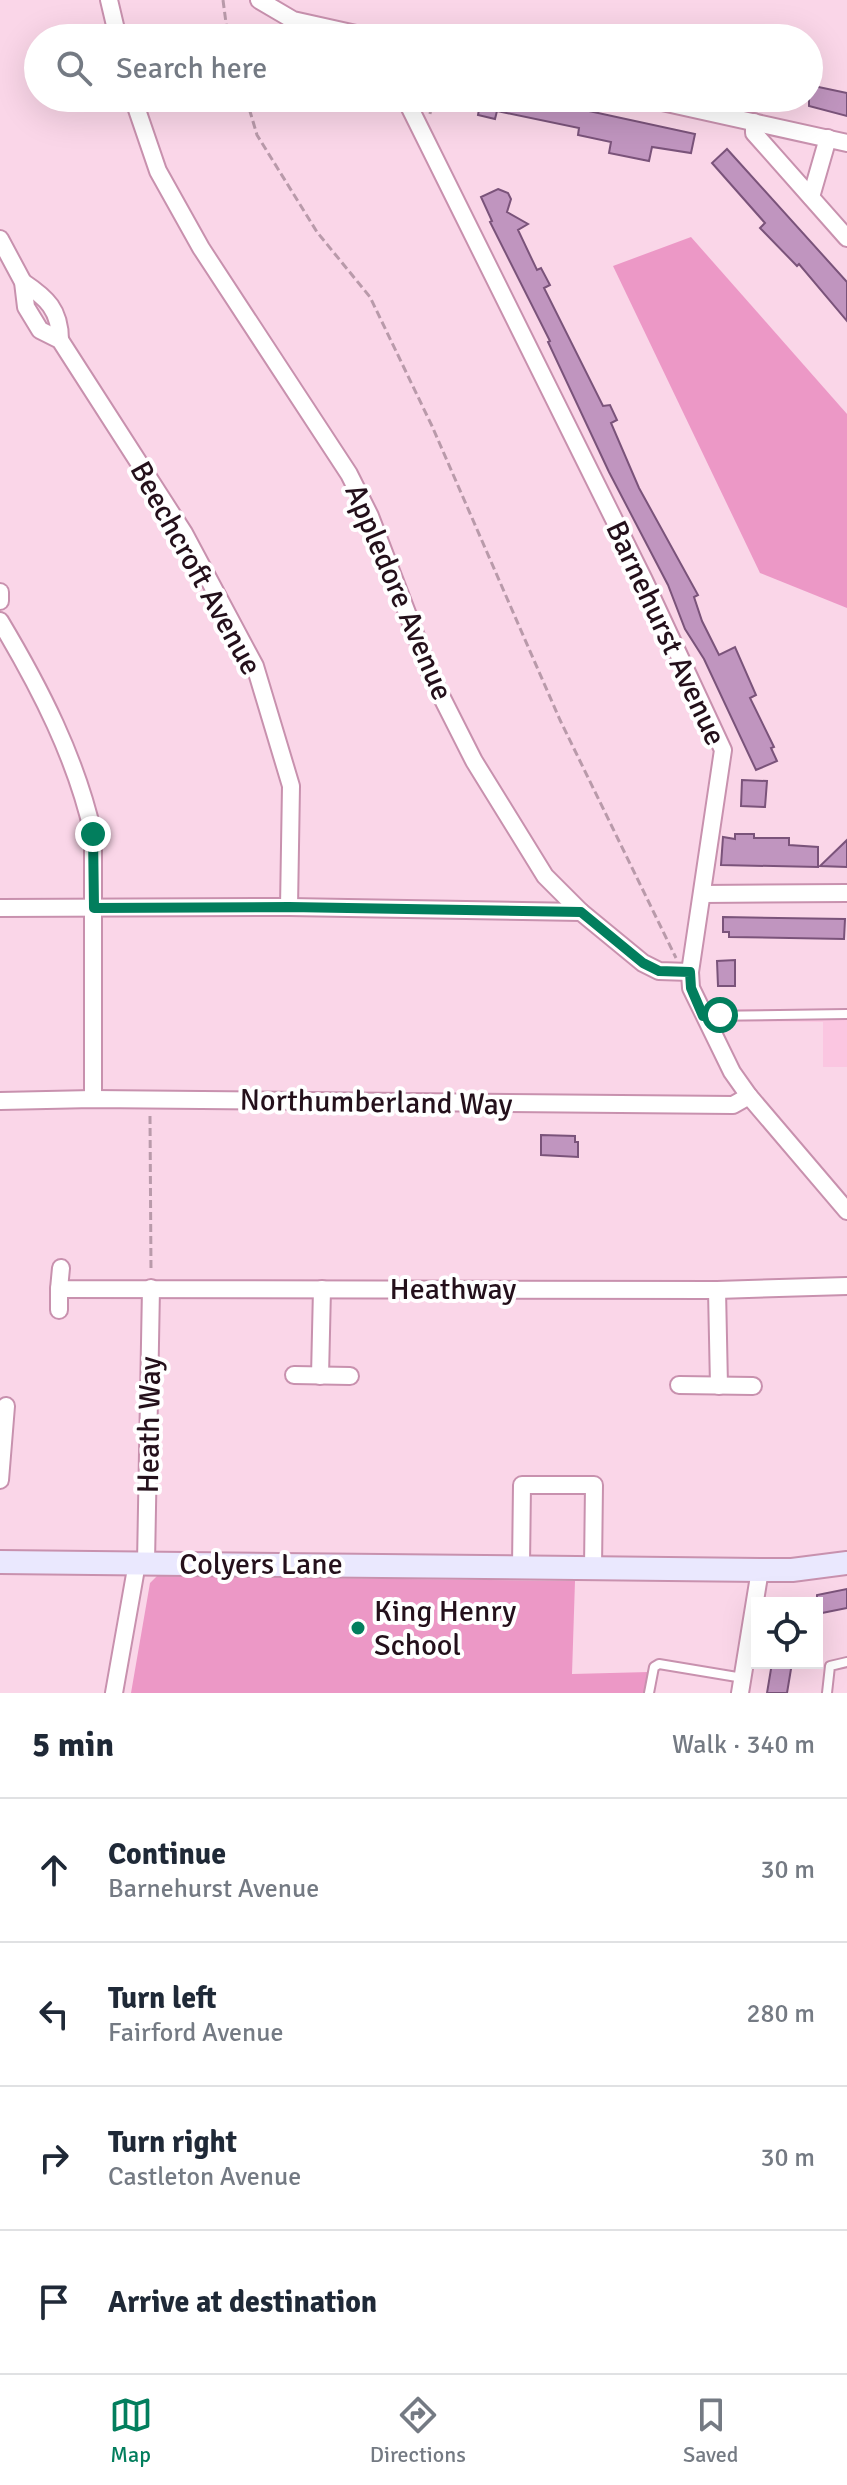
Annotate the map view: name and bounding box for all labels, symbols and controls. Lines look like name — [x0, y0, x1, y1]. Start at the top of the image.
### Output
search box — [24, 24, 823, 112]
icon: search — [52, 46, 96, 90]
text: Search here — [116, 50, 267, 87]
street label: Beechcroft Avenue — [122, 455, 270, 682]
street label: Appledore Avenue — [336, 479, 461, 706]
street label: Barnehurst Avenue — [597, 515, 734, 751]
route end — [75, 816, 111, 852]
route start — [702, 997, 738, 1033]
street label: Northumberland Way — [239, 1082, 513, 1123]
street label: Heathway — [390, 1271, 516, 1308]
street label: Heath Way — [130, 1356, 169, 1494]
street label: Colyers Lane — [179, 1546, 343, 1583]
place label: King Henry School — [374, 1593, 516, 1664]
map controls — [751, 1597, 823, 1669]
button: locate — [751, 1597, 823, 1669]
marker: King Henry School — [349, 1619, 367, 1637]
text: 5 min — [32, 1724, 114, 1766]
text: Walk · 340 m — [672, 1729, 815, 1761]
text: Continue — [108, 1836, 226, 1873]
icon: ahead — [32, 1848, 76, 1892]
text: 30 m — [760, 1854, 815, 1886]
text: Barnehurst Avenue — [108, 1873, 319, 1905]
text: Turn left — [108, 1980, 217, 2017]
icon: left — [32, 1992, 76, 2036]
text: 280 m — [746, 1998, 815, 2030]
text: Fairford Avenue — [108, 2017, 283, 2049]
text: Turn right — [108, 2124, 237, 2161]
icon: right — [32, 2136, 76, 2180]
text: 30 m — [760, 2142, 815, 2174]
text: Castleton Avenue — [108, 2161, 301, 2193]
icon: arrive — [32, 2280, 76, 2324]
text: Arrive at destination — [108, 2284, 377, 2321]
tab: Map — [109, 2393, 153, 2468]
tab: Directions — [370, 2393, 466, 2468]
tab: Saved — [683, 2393, 738, 2468]

